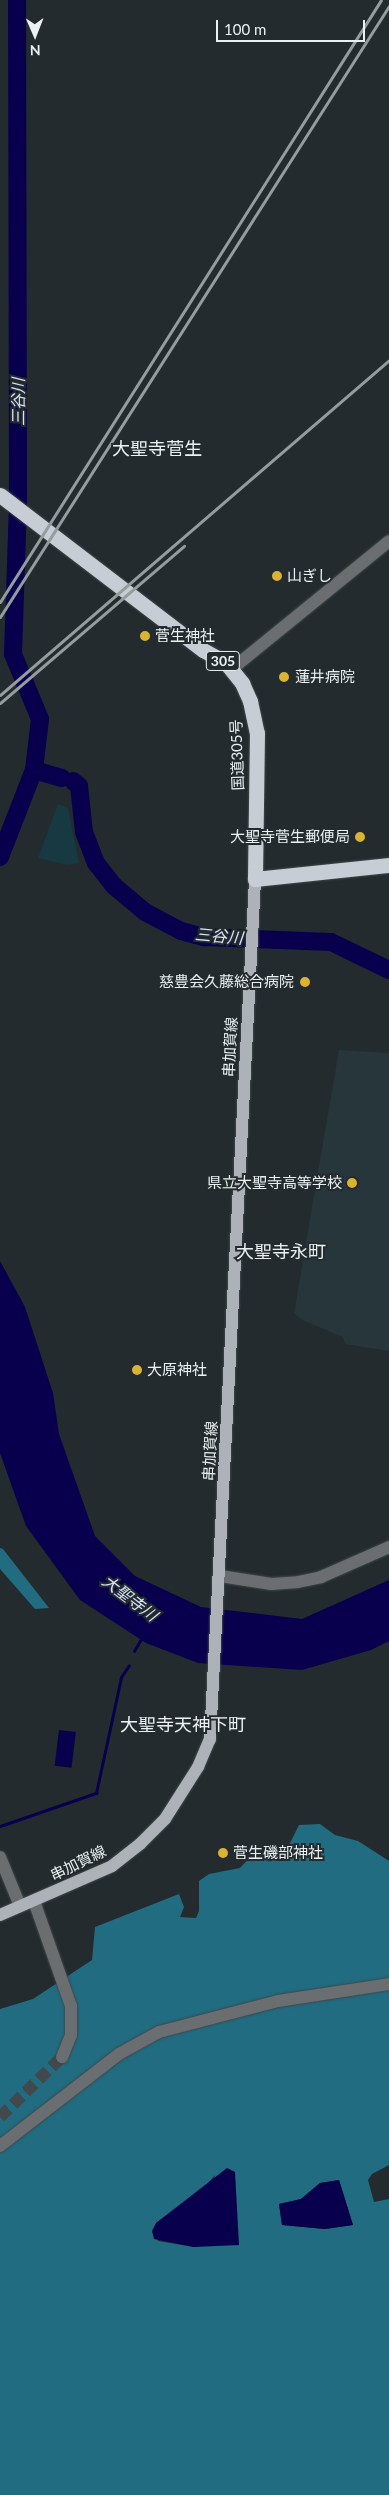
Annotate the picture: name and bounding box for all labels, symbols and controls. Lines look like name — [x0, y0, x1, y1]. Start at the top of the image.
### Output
north arrow — [10, 10, 60, 60]
scale bar — [219, 10, 368, 42]
text: 100 m — [224, 20, 266, 38]
text: N — [30, 42, 41, 59]
water label: 三谷川 — [8, 378, 28, 426]
district label: 大聖寺菅生 — [112, 437, 202, 459]
place label: 山ぎし — [287, 567, 332, 585]
marker: 山ぎし — [271, 570, 283, 582]
place label: 菅生神社 — [155, 627, 215, 645]
marker: 菅生神社 — [139, 630, 151, 642]
road number: 305 — [206, 649, 240, 672]
place label: 蓮井病院 — [295, 668, 355, 686]
marker: 蓮井病院 — [277, 670, 291, 684]
street label: 国道305号 — [227, 719, 247, 791]
place label: 大聖寺菅生郵便局 — [230, 828, 350, 846]
marker: 大聖寺菅生郵便局 — [354, 831, 366, 843]
water label: 三谷川 — [194, 924, 244, 948]
place label: 慈豊会久藤総合病院 — [159, 973, 294, 991]
marker: 慈豊会久藤総合病院 — [298, 975, 312, 989]
street label: 串加賀線 — [219, 1017, 241, 1077]
place label: 県立大聖寺高等学校 — [207, 1174, 342, 1192]
marker: 県立大聖寺高等学校 — [346, 1177, 358, 1189]
district label: 大聖寺永町 — [236, 1240, 326, 1262]
place label: 大原神社 — [147, 1361, 207, 1379]
marker: 大原神社 — [131, 1364, 143, 1376]
street label: 串加賀線 — [199, 1421, 221, 1481]
water label: 大聖寺川 — [99, 1571, 161, 1625]
district label: 大聖寺天神下町 — [120, 1713, 246, 1735]
street label: 串加賀線 — [47, 1842, 109, 1884]
place label: 菅生磯部神社 — [233, 1844, 323, 1862]
marker: 菅生磯部神社 — [217, 1847, 229, 1859]

